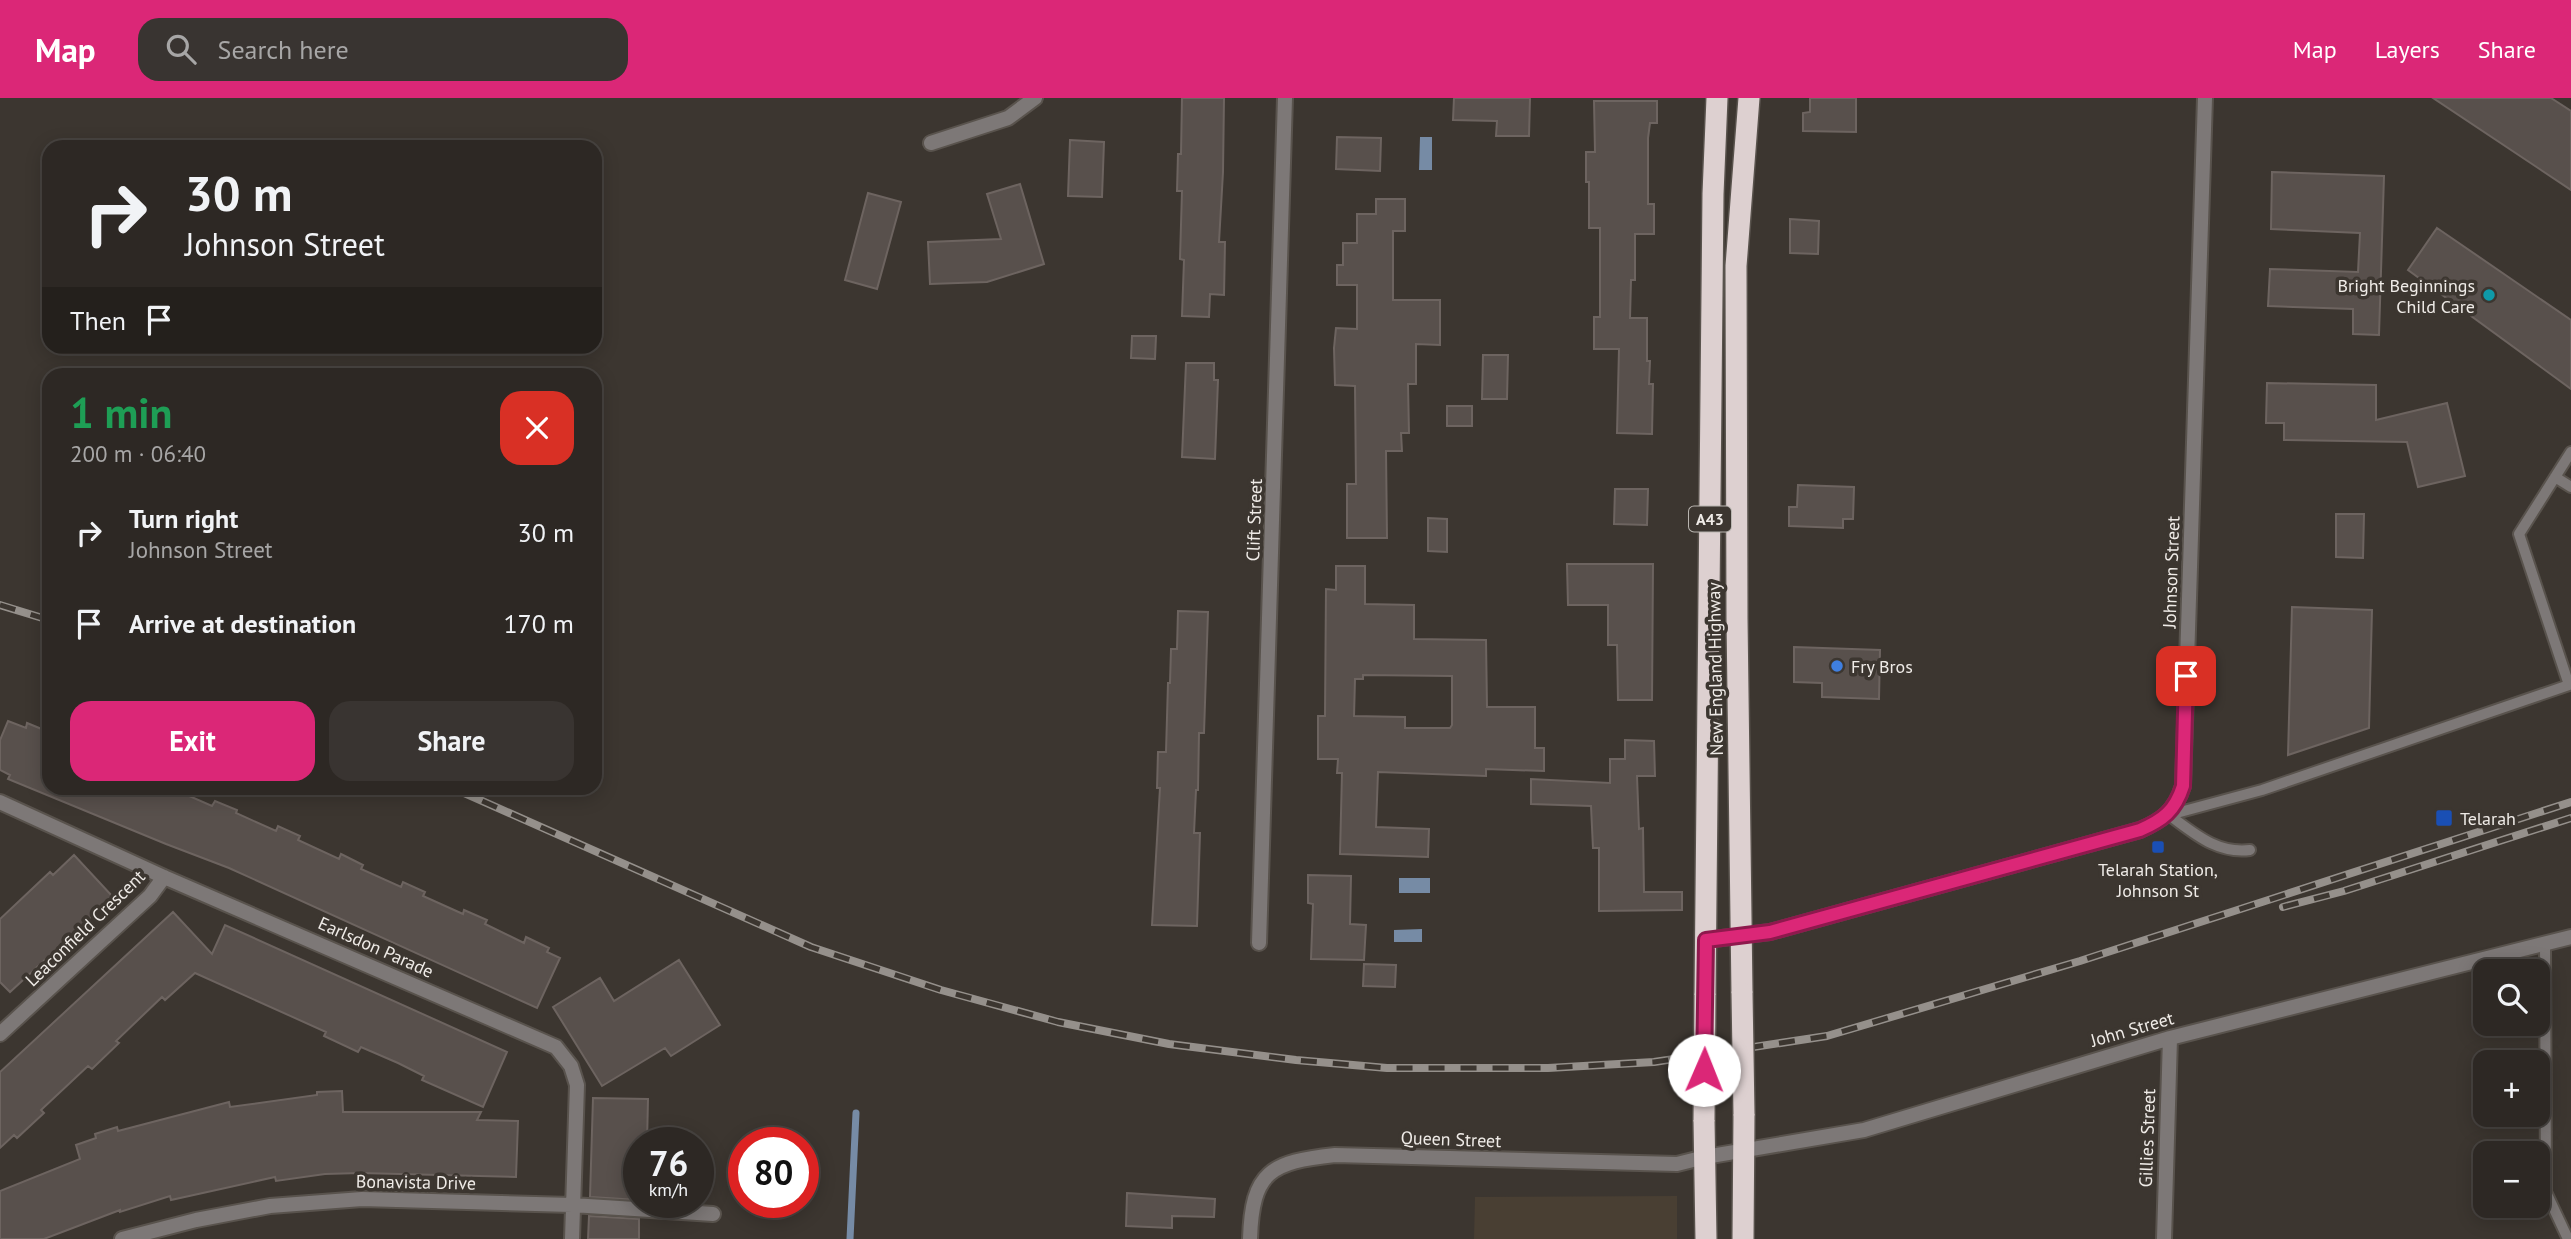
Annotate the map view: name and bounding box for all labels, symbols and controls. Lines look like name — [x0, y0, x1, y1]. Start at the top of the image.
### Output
search box — [138, 18, 628, 81]
text: Map — [35, 28, 96, 71]
icon: search — [162, 30, 200, 68]
text: Search here — [218, 33, 349, 66]
text: Map — [2293, 34, 2337, 65]
text: Layers — [2375, 34, 2440, 65]
text: Share — [2478, 34, 2536, 65]
text: 30 m — [185, 161, 292, 225]
icon: right — [70, 168, 161, 259]
text: Johnson Street — [185, 223, 385, 265]
place label: Bright Beginnings Child Care — [2338, 274, 2475, 318]
marker: Bright Beginnings Child Care — [2481, 287, 2497, 303]
icon: arrive — [140, 301, 178, 339]
text: Then — [70, 304, 126, 337]
text: 1 min — [70, 385, 172, 440]
button: close — [500, 391, 574, 465]
text: 200 m · 06:40 — [70, 439, 206, 468]
street label: Clift Street — [1241, 478, 1267, 562]
text: Turn right — [129, 502, 238, 535]
road number: A43 — [1689, 506, 1731, 532]
icon: right — [70, 514, 108, 552]
street label: Johnson Street — [2158, 515, 2184, 630]
text: 30 m — [518, 516, 574, 549]
text: Johnson Street — [129, 535, 273, 564]
street label: New England Highway — [1702, 582, 1728, 756]
icon: arrive — [70, 605, 108, 643]
text: Arrive at destination — [129, 607, 356, 640]
text: 170 m — [503, 607, 574, 640]
pin — [2156, 646, 2216, 706]
place label: Fry Bros — [1851, 655, 1913, 678]
icon: arrive — [2167, 657, 2205, 695]
marker: Fry Bros — [1829, 658, 1845, 674]
button: Exit — [70, 701, 315, 781]
button: Share — [329, 701, 574, 781]
place label: Telarah — [2460, 807, 2516, 830]
marker: Telarah — [2434, 808, 2454, 828]
marker: Telarah Station, Johnson St — [2150, 839, 2166, 855]
place label: Telarah Station, Johnson St — [2098, 858, 2218, 902]
street label: Leaconfield Crescent — [20, 865, 150, 991]
street label: Earlsdon Parade — [315, 911, 437, 983]
map controls — [2473, 959, 2550, 1218]
button: search — [2473, 959, 2550, 1036]
street label: John Street — [2087, 1006, 2176, 1052]
position arrow — [1667, 1033, 1741, 1107]
button: + — [2473, 1050, 2550, 1127]
street label: Gillies Street — [2134, 1088, 2160, 1188]
street label: Queen Street — [1400, 1126, 1502, 1152]
speed limit sign: 80 — [728, 1127, 819, 1218]
text: 76 — [649, 1140, 688, 1186]
button: − — [2473, 1141, 2550, 1218]
street label: Bonavista Drive — [356, 1169, 476, 1195]
text: km/h — [649, 1178, 688, 1201]

